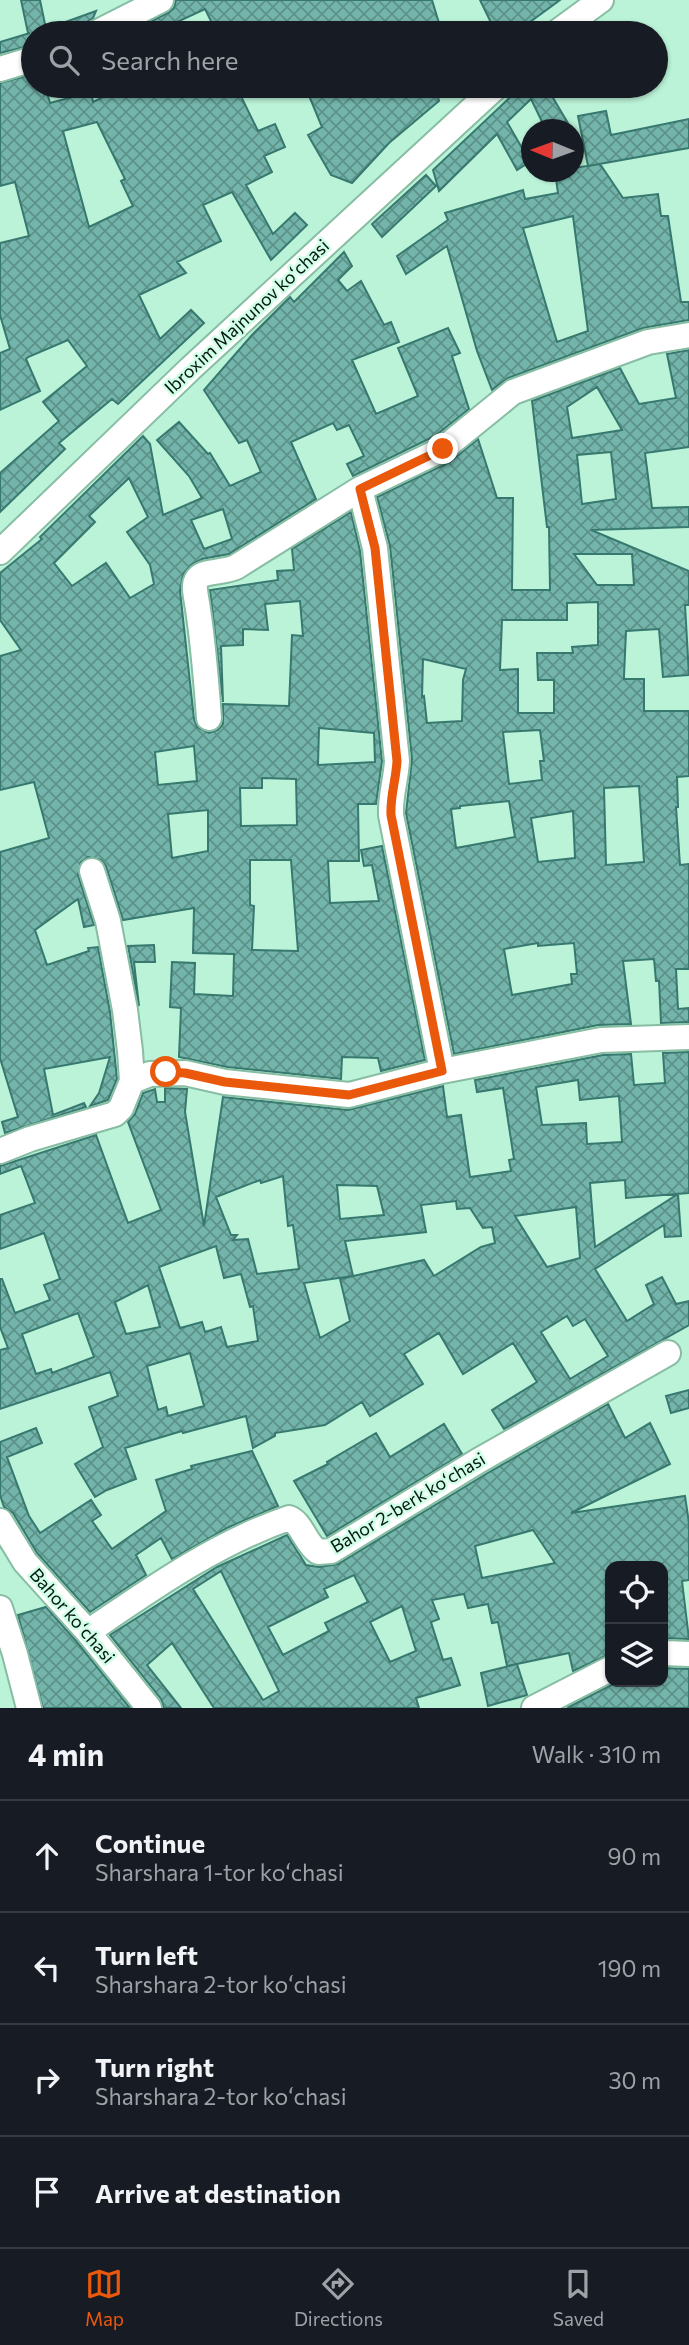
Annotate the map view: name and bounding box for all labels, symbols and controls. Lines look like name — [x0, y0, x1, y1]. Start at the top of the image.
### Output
search box — [21, 21, 668, 98]
icon: search — [45, 41, 83, 79]
text: Search here — [101, 44, 239, 75]
north arrow — [521, 119, 584, 182]
street label: Ibroxim Majnunov koʻchasi — [160, 234, 333, 398]
route end — [427, 433, 458, 464]
route start — [150, 1056, 181, 1087]
street label: Bahor 2-berk koʻchasi — [326, 1447, 489, 1557]
map controls — [605, 1561, 668, 1687]
button: locate — [605, 1561, 668, 1624]
street label: Bahor koʻchasi — [26, 1563, 120, 1667]
button: layers — [605, 1624, 668, 1687]
text: 4 min — [28, 1735, 104, 1772]
text: Walk · 310 m — [532, 1740, 661, 1768]
text: Continue — [95, 1827, 205, 1858]
icon: ahead — [28, 1837, 66, 1875]
text: 90 m — [608, 1842, 661, 1870]
text: Sharshara 1-tor koʻchasi — [95, 1858, 344, 1886]
text: Turn left — [95, 1939, 198, 1970]
icon: left — [28, 1949, 66, 1987]
text: 190 m — [598, 1954, 661, 1982]
text: Sharshara 2-tor koʻchasi — [95, 1970, 347, 1998]
text: Turn right — [95, 2051, 214, 2082]
icon: right — [28, 2061, 66, 2099]
text: 30 m — [608, 2066, 661, 2094]
text: Sharshara 2-tor koʻchasi — [95, 2082, 347, 2110]
icon: arrive — [28, 2173, 66, 2211]
text: Arrive at destination — [95, 2177, 341, 2208]
tab: Map — [85, 2265, 124, 2330]
tab: Directions — [294, 2265, 383, 2330]
tab: Saved — [553, 2265, 604, 2330]

